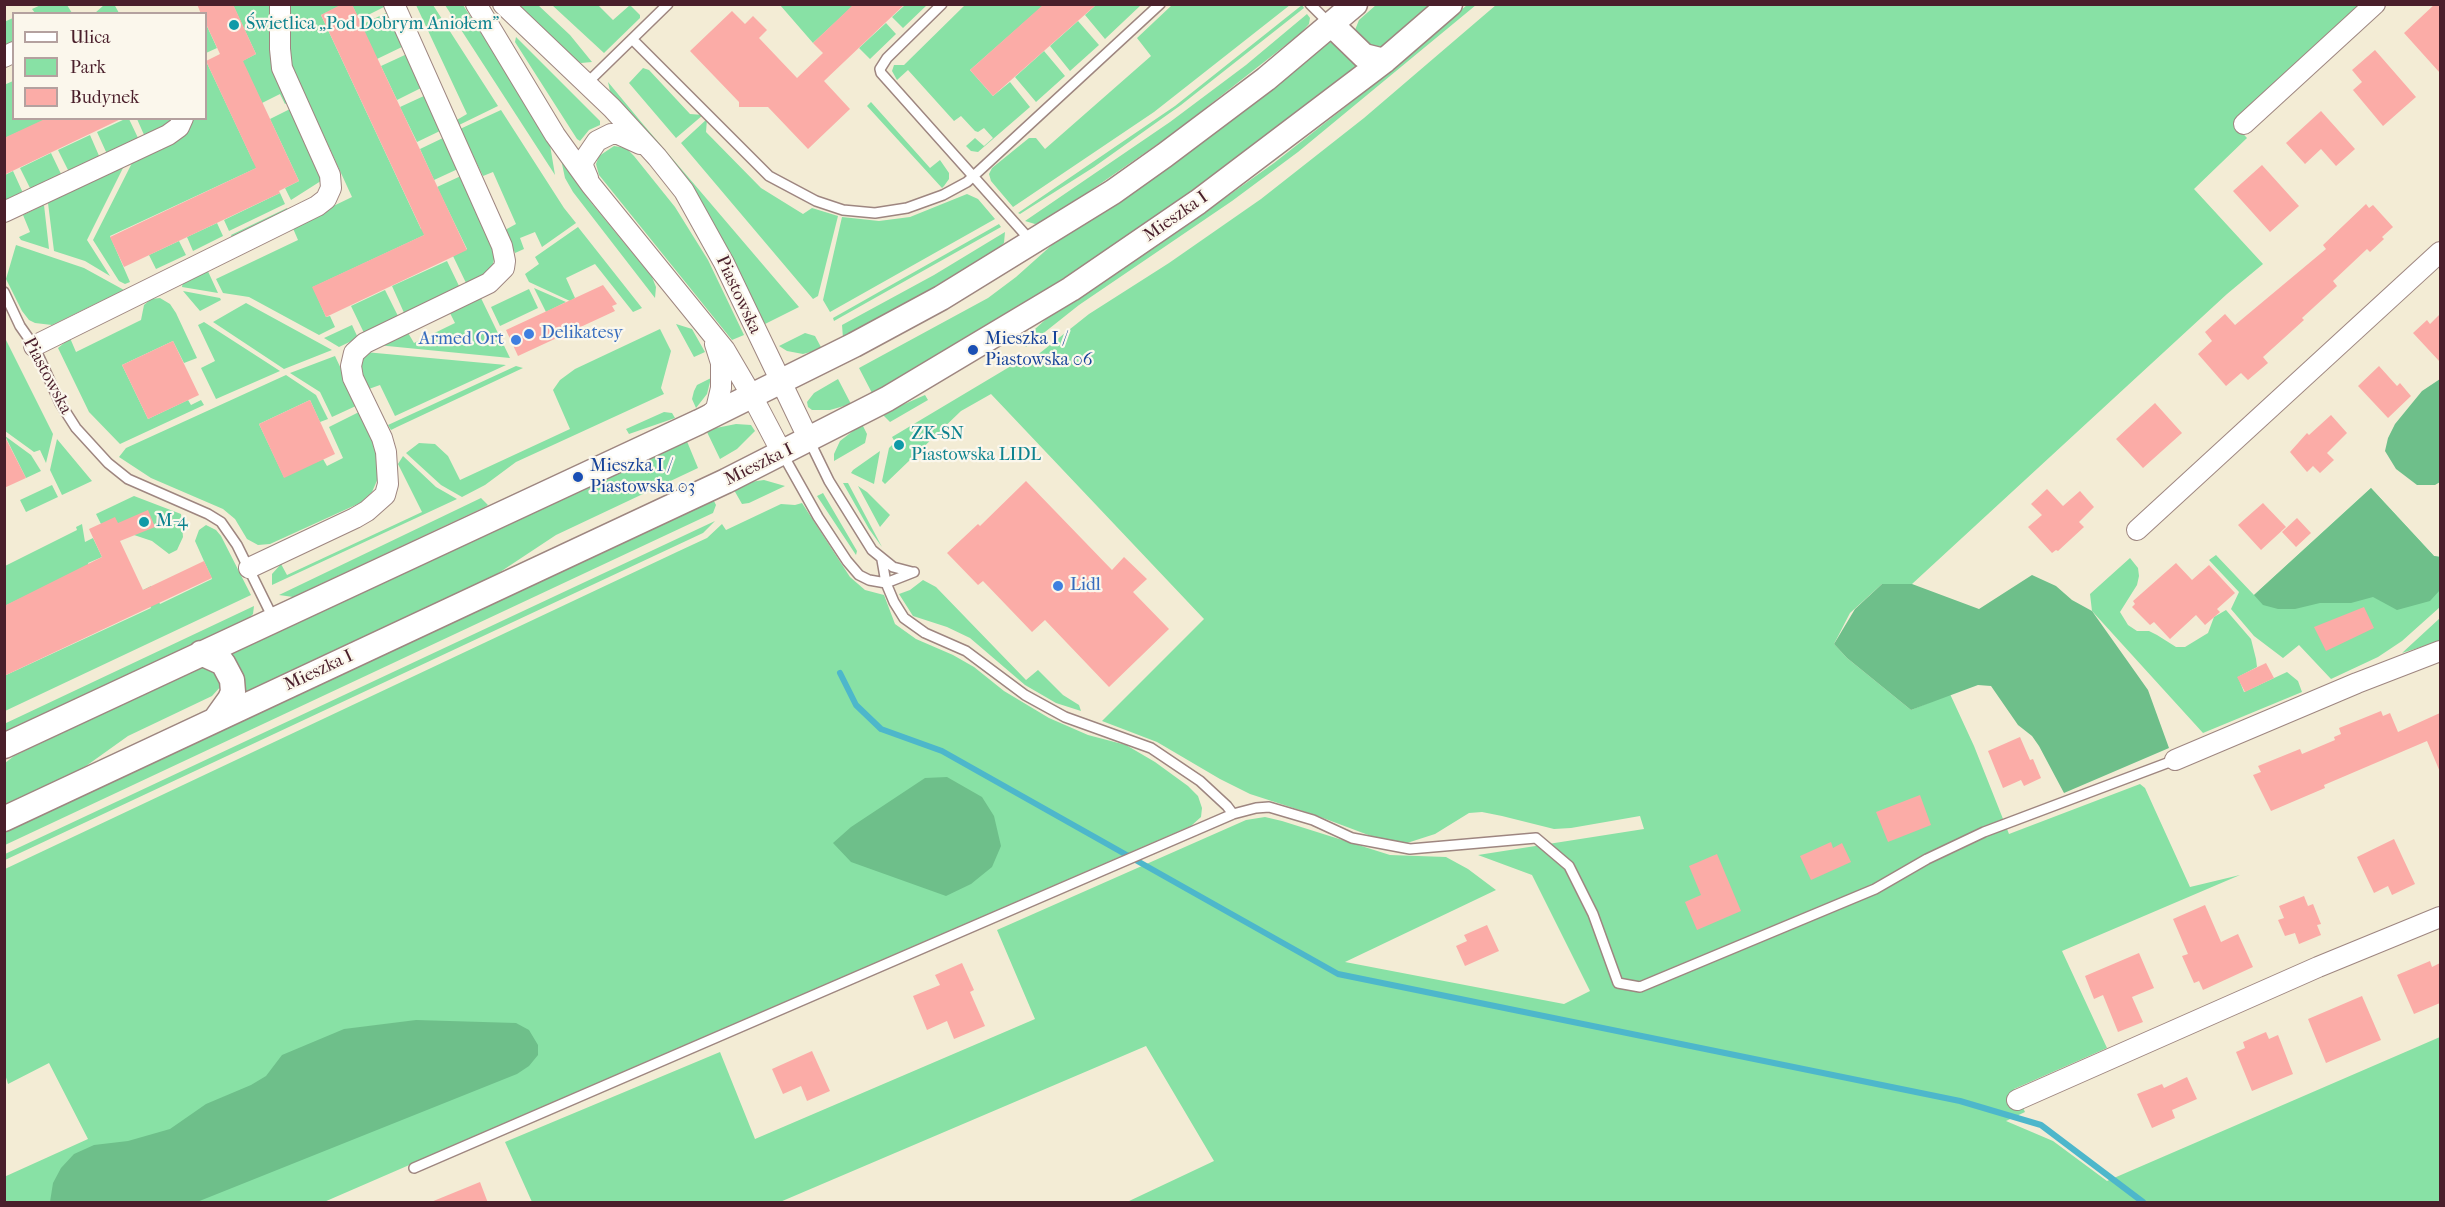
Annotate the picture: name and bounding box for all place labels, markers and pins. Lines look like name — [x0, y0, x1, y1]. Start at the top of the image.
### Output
place label: Świetlica „Pod Dobrym Aniołem” — [246, 14, 499, 36]
marker: Świetlica „Pod Dobrym Aniołem” — [227, 18, 241, 32]
place label: Delikatesy — [541, 323, 623, 345]
marker: Delikatesy — [522, 327, 536, 341]
place label: Armed Ort — [419, 329, 504, 351]
place label: Mieszka I / Piastowska 06 — [985, 329, 1092, 372]
marker: Armed Ort — [509, 333, 523, 347]
marker: Mieszka I / Piastowska 06 — [966, 343, 980, 357]
place label: ZK-SN Piastowska LIDL — [911, 424, 1041, 466]
marker: ZK-SN Piastowska LIDL — [892, 438, 906, 452]
place label: Mieszka I / Piastowska 03 — [590, 456, 695, 498]
marker: Mieszka I / Piastowska 03 — [571, 470, 585, 484]
place label: M-4 — [156, 511, 188, 533]
marker: M-4 — [137, 515, 151, 529]
place label: Lidl — [1070, 575, 1101, 597]
marker: Lidl — [1051, 579, 1065, 593]

